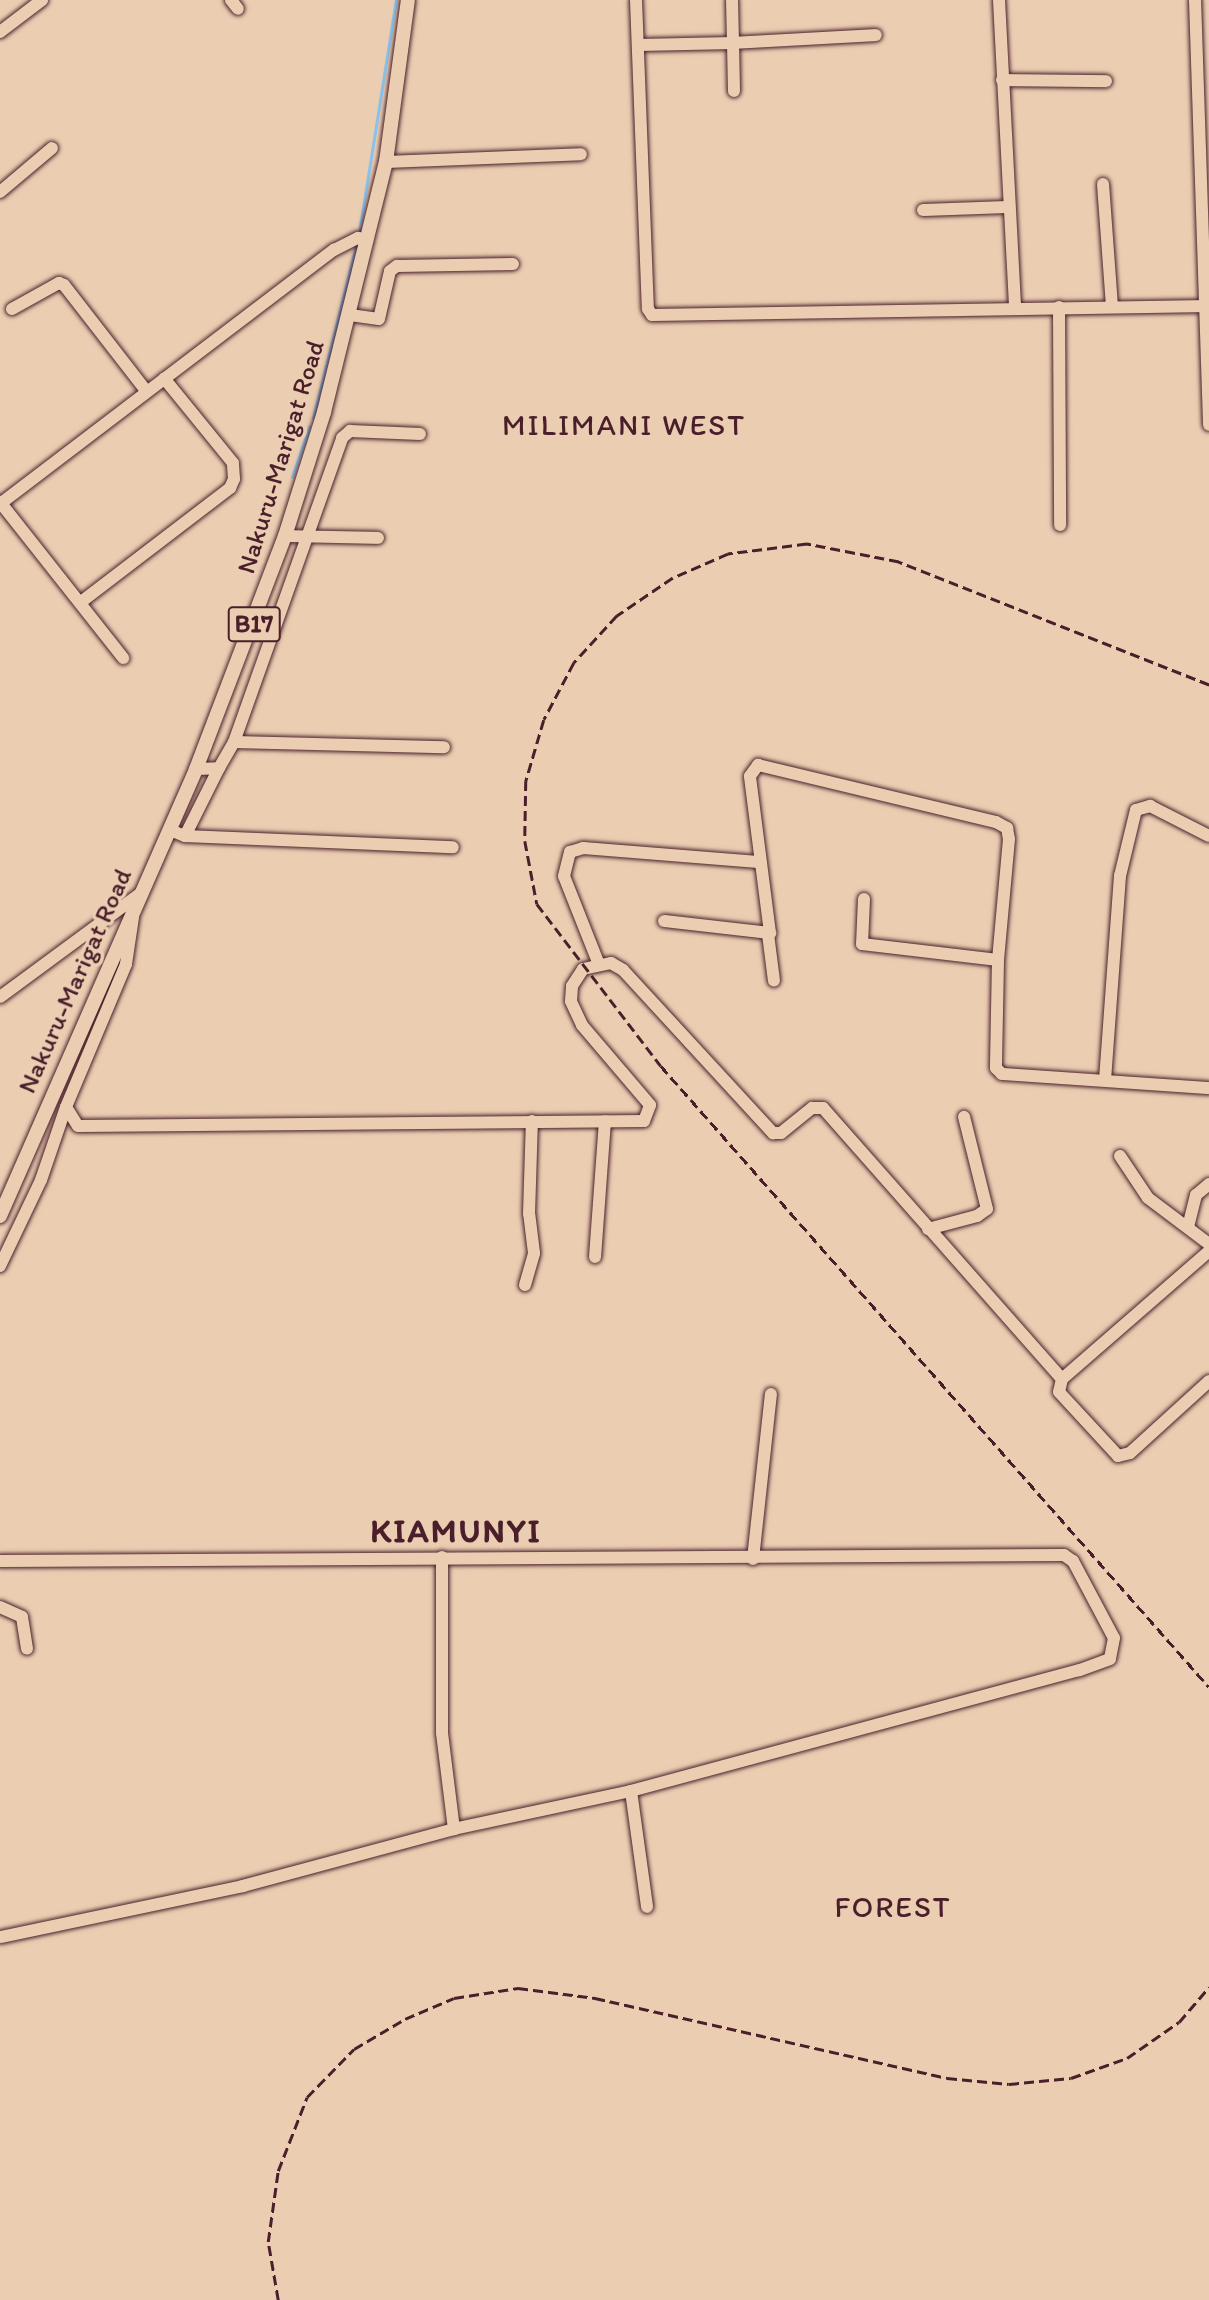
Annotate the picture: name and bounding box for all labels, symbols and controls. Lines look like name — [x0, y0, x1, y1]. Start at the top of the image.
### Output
street label: Nakuru-Marigat Road — [231, 336, 331, 578]
district label: MILIMANI WEST — [505, 407, 743, 443]
road number: B17 — [226, 604, 282, 644]
street label: Nakuru-Marigat Road — [11, 864, 139, 1098]
district label: KIAMUNYI — [371, 1511, 541, 1551]
district label: FOREST — [835, 1889, 951, 1925]

